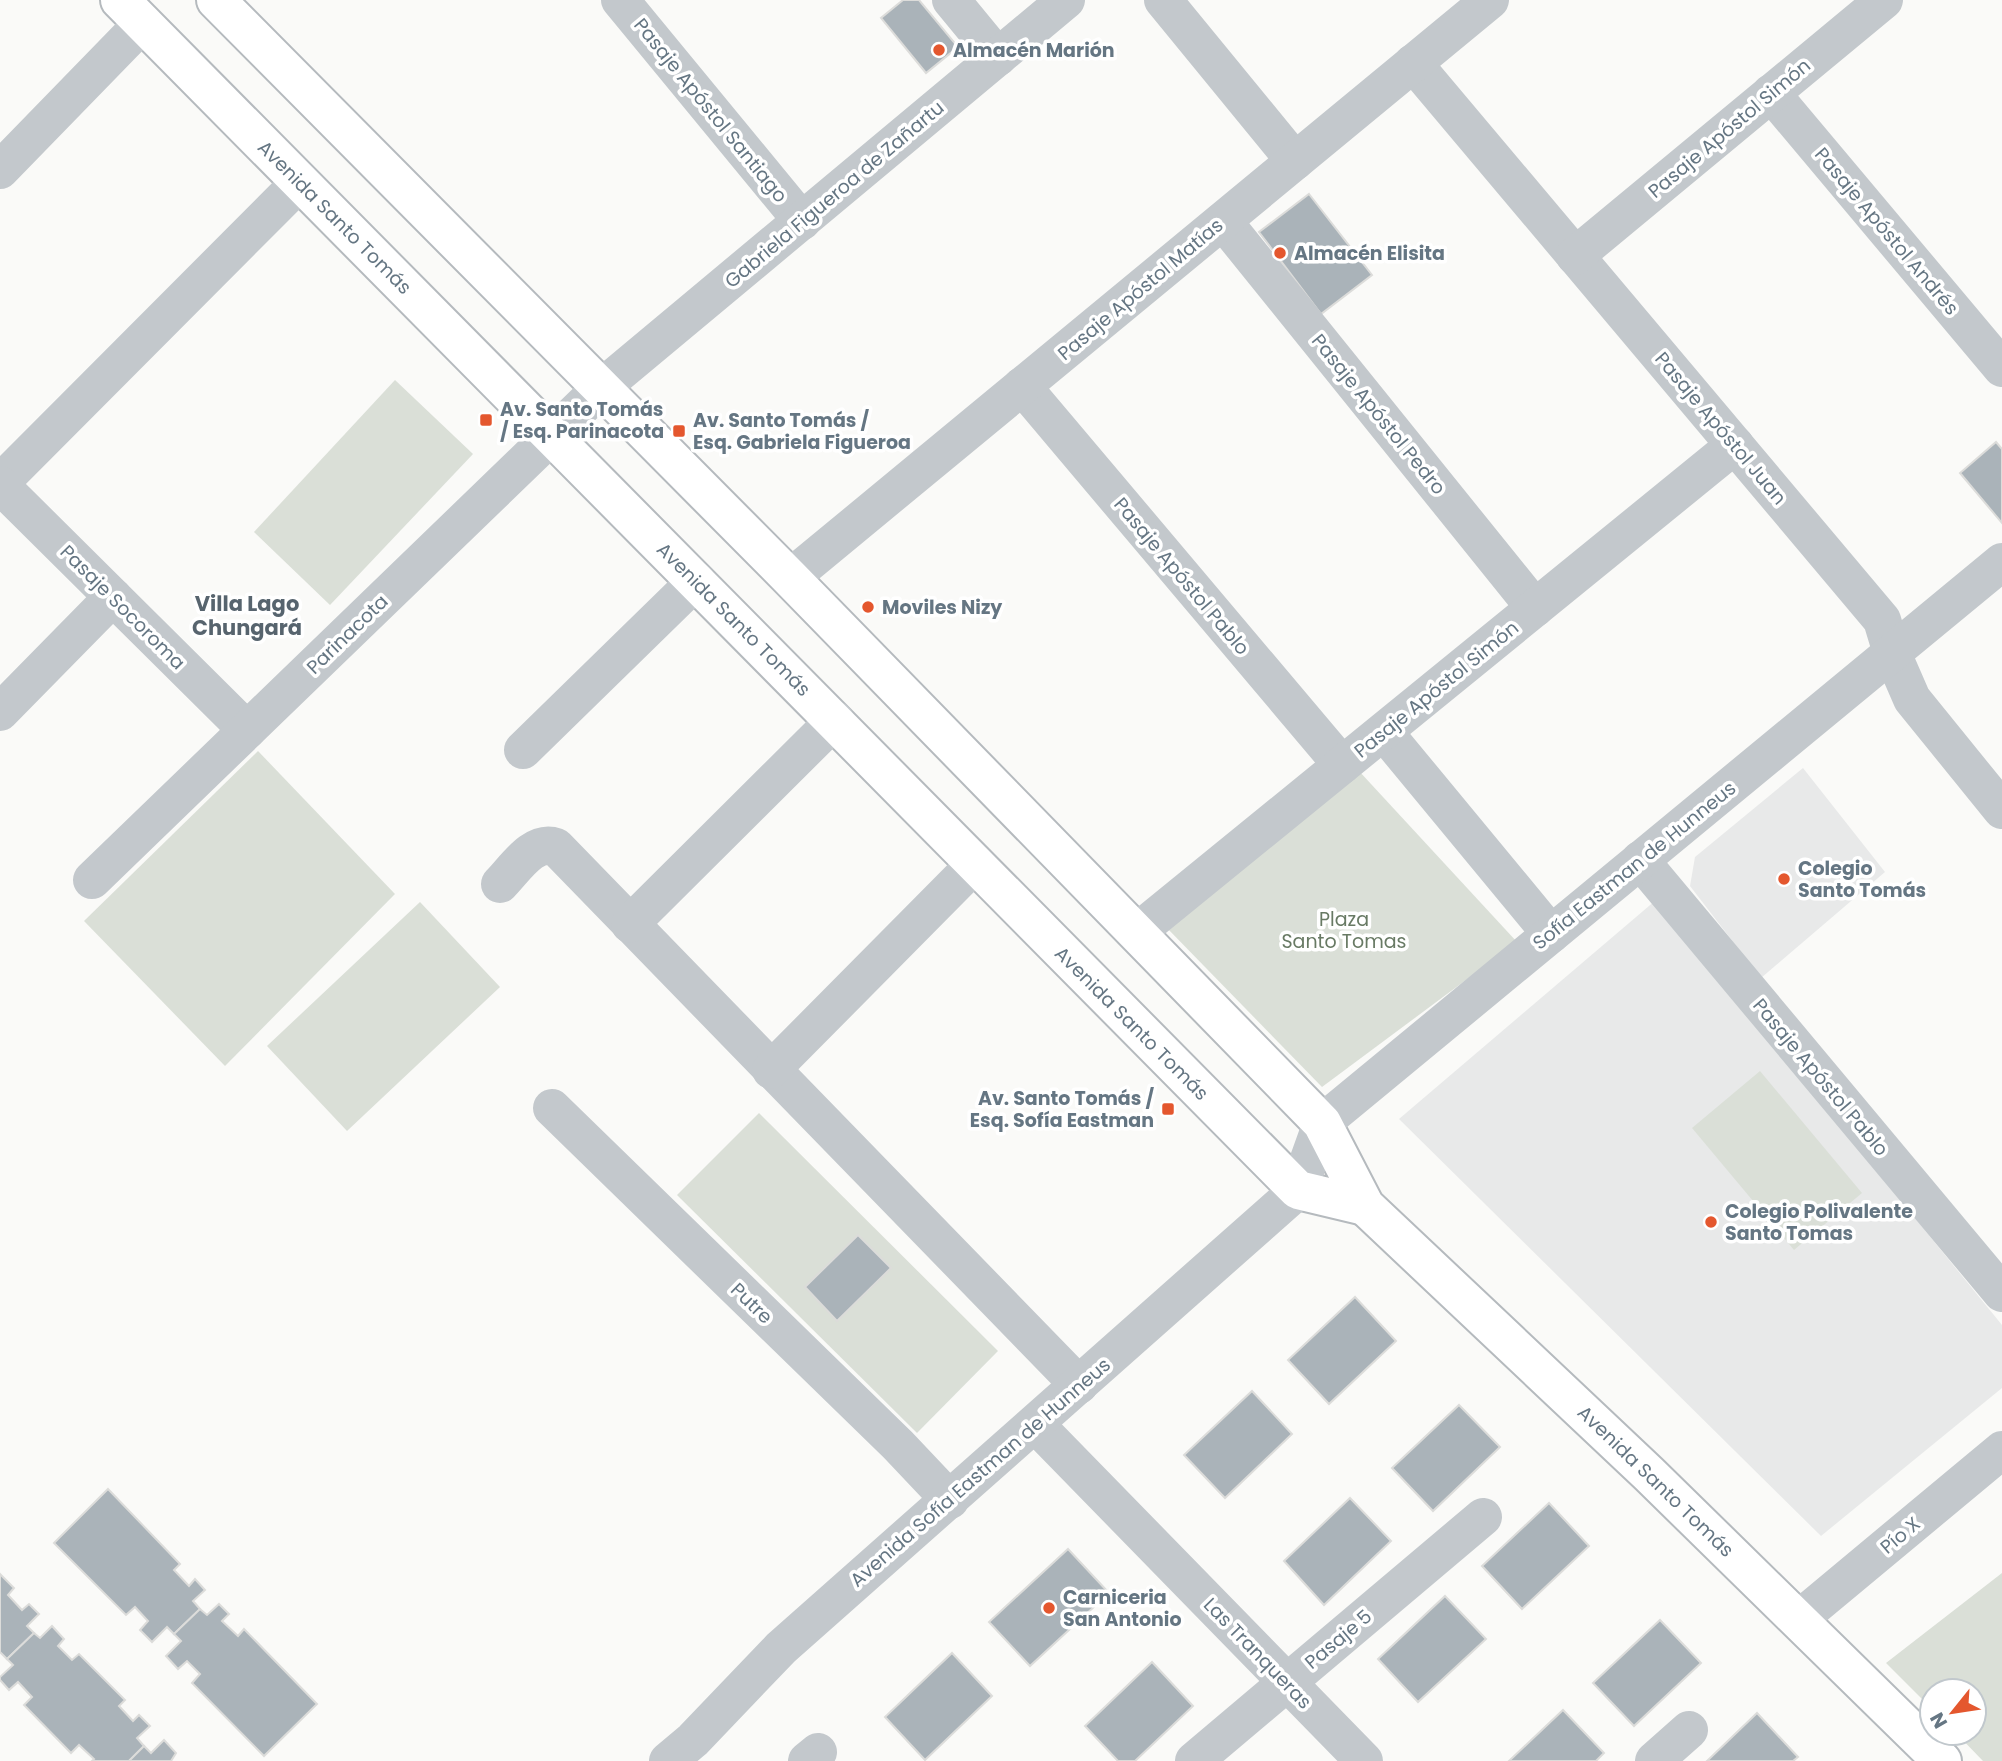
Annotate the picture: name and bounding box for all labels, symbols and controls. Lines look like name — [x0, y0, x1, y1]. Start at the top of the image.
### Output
street label: Pasaje Apóstol Santiago — [628, 12, 794, 208]
place label: Almacén Marión — [953, 37, 1115, 64]
marker: Almacén Marión — [931, 42, 947, 58]
street label: Pasaje Apóstol Simón — [1642, 52, 1816, 204]
street label: Gabriela Figueroa de Zañartu — [719, 94, 950, 294]
street label: Avenida Santo Tomás — [252, 134, 418, 300]
street label: Pasaje Apóstol Andrés — [1808, 142, 1965, 321]
street label: Pasaje Apóstol Matías — [1052, 212, 1229, 367]
place label: Almacén Elisita — [1294, 240, 1445, 267]
marker: Almacén Elisita — [1272, 245, 1288, 261]
street label: Pasaje Apóstol Pedro — [1305, 328, 1452, 500]
street label: Pasaje Apóstol Juan — [1649, 346, 1793, 511]
place label: Av. Santo Tomás / Esq. Parinacota — [500, 396, 664, 445]
place label: Av. Santo Tomás / Esq. Gabriela Figueroa — [693, 407, 911, 456]
marker: Av. Santo Tomás / Esq. Parinacota — [478, 412, 494, 428]
marker: Av. Santo Tomás / Esq. Gabriela Figueroa — [671, 423, 687, 439]
street label: Pasaje Apóstol Pablo — [1108, 492, 1256, 661]
street label: Avenida Santo Tomás — [651, 536, 817, 702]
street label: Pasaje Socoroma — [54, 539, 191, 676]
street label: Parinacota — [301, 588, 394, 680]
district label: Villa Lago Chungará — [192, 589, 302, 642]
place label: Moviles Nizy — [882, 594, 1003, 621]
marker: Moviles Nizy — [860, 599, 876, 615]
street label: Pasaje Apóstol Simón — [1348, 615, 1524, 764]
street label: Sofía Eastman de Hunneus — [1527, 775, 1742, 956]
place label: Colegio Santo Tomás — [1798, 855, 1926, 904]
marker: Colegio Santo Tomás — [1776, 871, 1792, 887]
park label: Plaza Santo Tomas — [1281, 906, 1407, 955]
street label: Avenida Santo Tomás — [1049, 940, 1215, 1106]
street label: Pasaje Apóstol Pablo — [1747, 993, 1895, 1162]
place label: Av. Santo Tomás / Esq. Sofía Eastman — [970, 1085, 1154, 1134]
marker: Av. Santo Tomás / Esq. Sofía Eastman — [1160, 1101, 1176, 1117]
place label: Colegio Polivalente Santo Tomas — [1725, 1198, 1913, 1247]
marker: Colegio Polivalente Santo Tomas — [1703, 1214, 1719, 1230]
street label: Putre — [725, 1277, 779, 1330]
street label: Avenida Sofía Eastman de Hunneus — [844, 1352, 1116, 1593]
street label: Avenida Santo Tomás — [1571, 1399, 1740, 1563]
street label: Pío X — [1875, 1511, 1926, 1560]
place label: Carniceria San Antonio — [1063, 1584, 1182, 1633]
street label: Las Tranqueras — [1198, 1592, 1318, 1715]
marker: Carniceria San Antonio — [1041, 1600, 1057, 1616]
street label: Pasaje 5 — [1299, 1603, 1378, 1675]
north arrow — [1918, 1677, 1988, 1747]
text: N — [1923, 1707, 1954, 1733]

